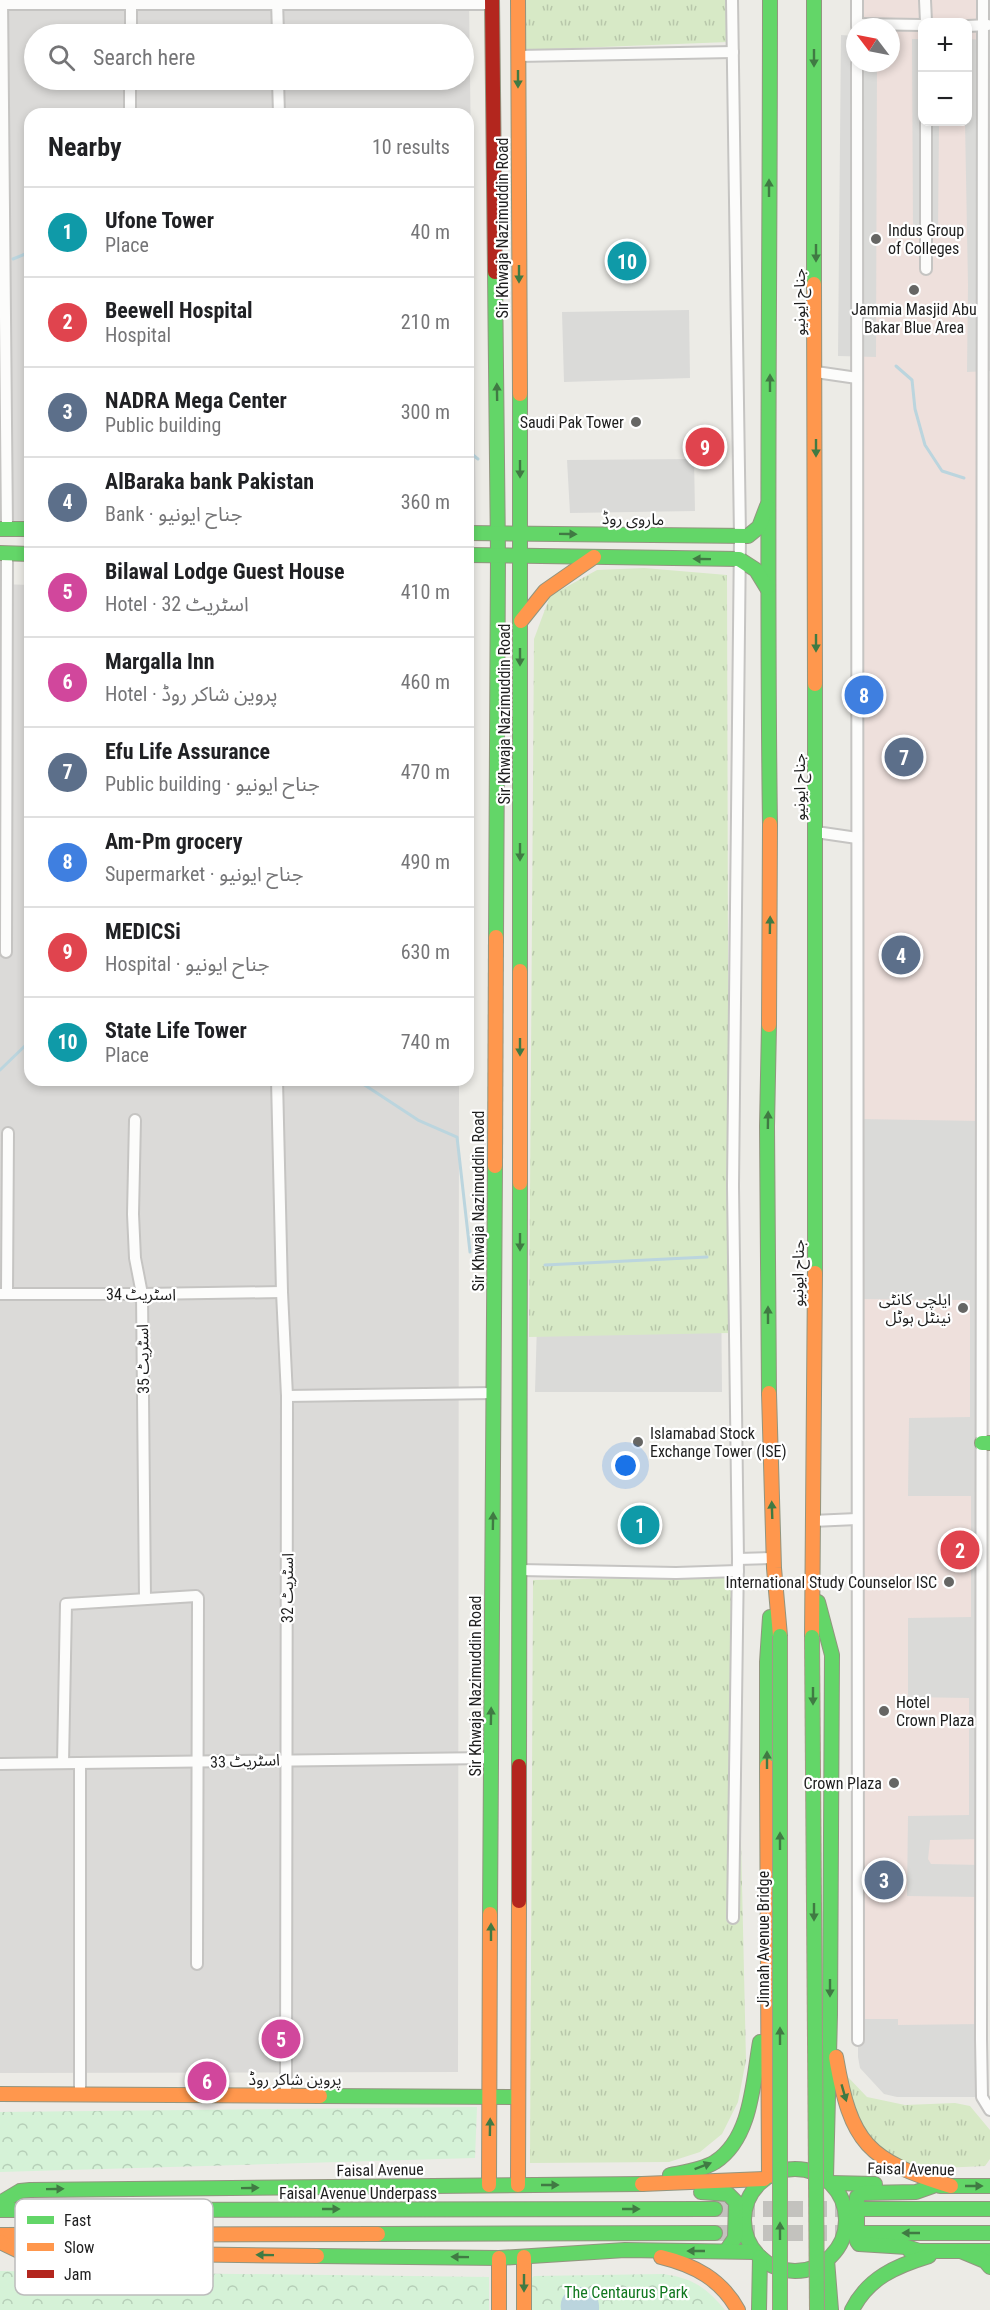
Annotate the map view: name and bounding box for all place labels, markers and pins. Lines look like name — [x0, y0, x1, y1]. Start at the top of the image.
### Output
place label: Indus Group of Colleges — [888, 221, 964, 258]
marker: Indus Group of Colleges — [869, 232, 883, 246]
pin: 10 — [608, 238, 646, 284]
marker: Jammia Masjid Abu Bakar Blue Area — [907, 283, 921, 297]
place label: Jammia Masjid Abu Bakar Blue Area — [851, 300, 977, 337]
place label: Saudi Pak Tower — [520, 413, 624, 432]
marker: Saudi Pak Tower — [629, 415, 643, 429]
pin: 9 — [686, 424, 724, 470]
pin: 8 — [844, 672, 884, 718]
pin: 7 — [884, 734, 924, 780]
pin: 4 — [882, 932, 920, 978]
place label: ایلچی کانٹی نینٹل ہوٹل — [879, 1290, 951, 1327]
marker: ایلچی کانٹی نینٹل ہوٹل — [956, 1301, 970, 1315]
place label: Islamabad Stock Exchange Tower (ISE) — [650, 1424, 787, 1461]
marker: Islamabad Stock Exchange Tower (ISE) — [631, 1435, 645, 1449]
pin: 1 — [620, 1502, 660, 1547]
pin: 2 — [940, 1528, 980, 1572]
place label: International Study Counselor ISC — [725, 1573, 937, 1592]
marker: International Study Counselor ISC — [942, 1575, 956, 1589]
place label: Hotel Crown Plaza — [896, 1693, 975, 1730]
marker: Hotel Crown Plaza — [877, 1704, 891, 1718]
place label: Crown Plaza — [803, 1774, 882, 1793]
marker: Crown Plaza — [887, 1776, 901, 1790]
pin: 3 — [864, 1858, 904, 1902]
pin: 5 — [262, 2016, 300, 2062]
pin: 6 — [188, 2058, 226, 2104]

